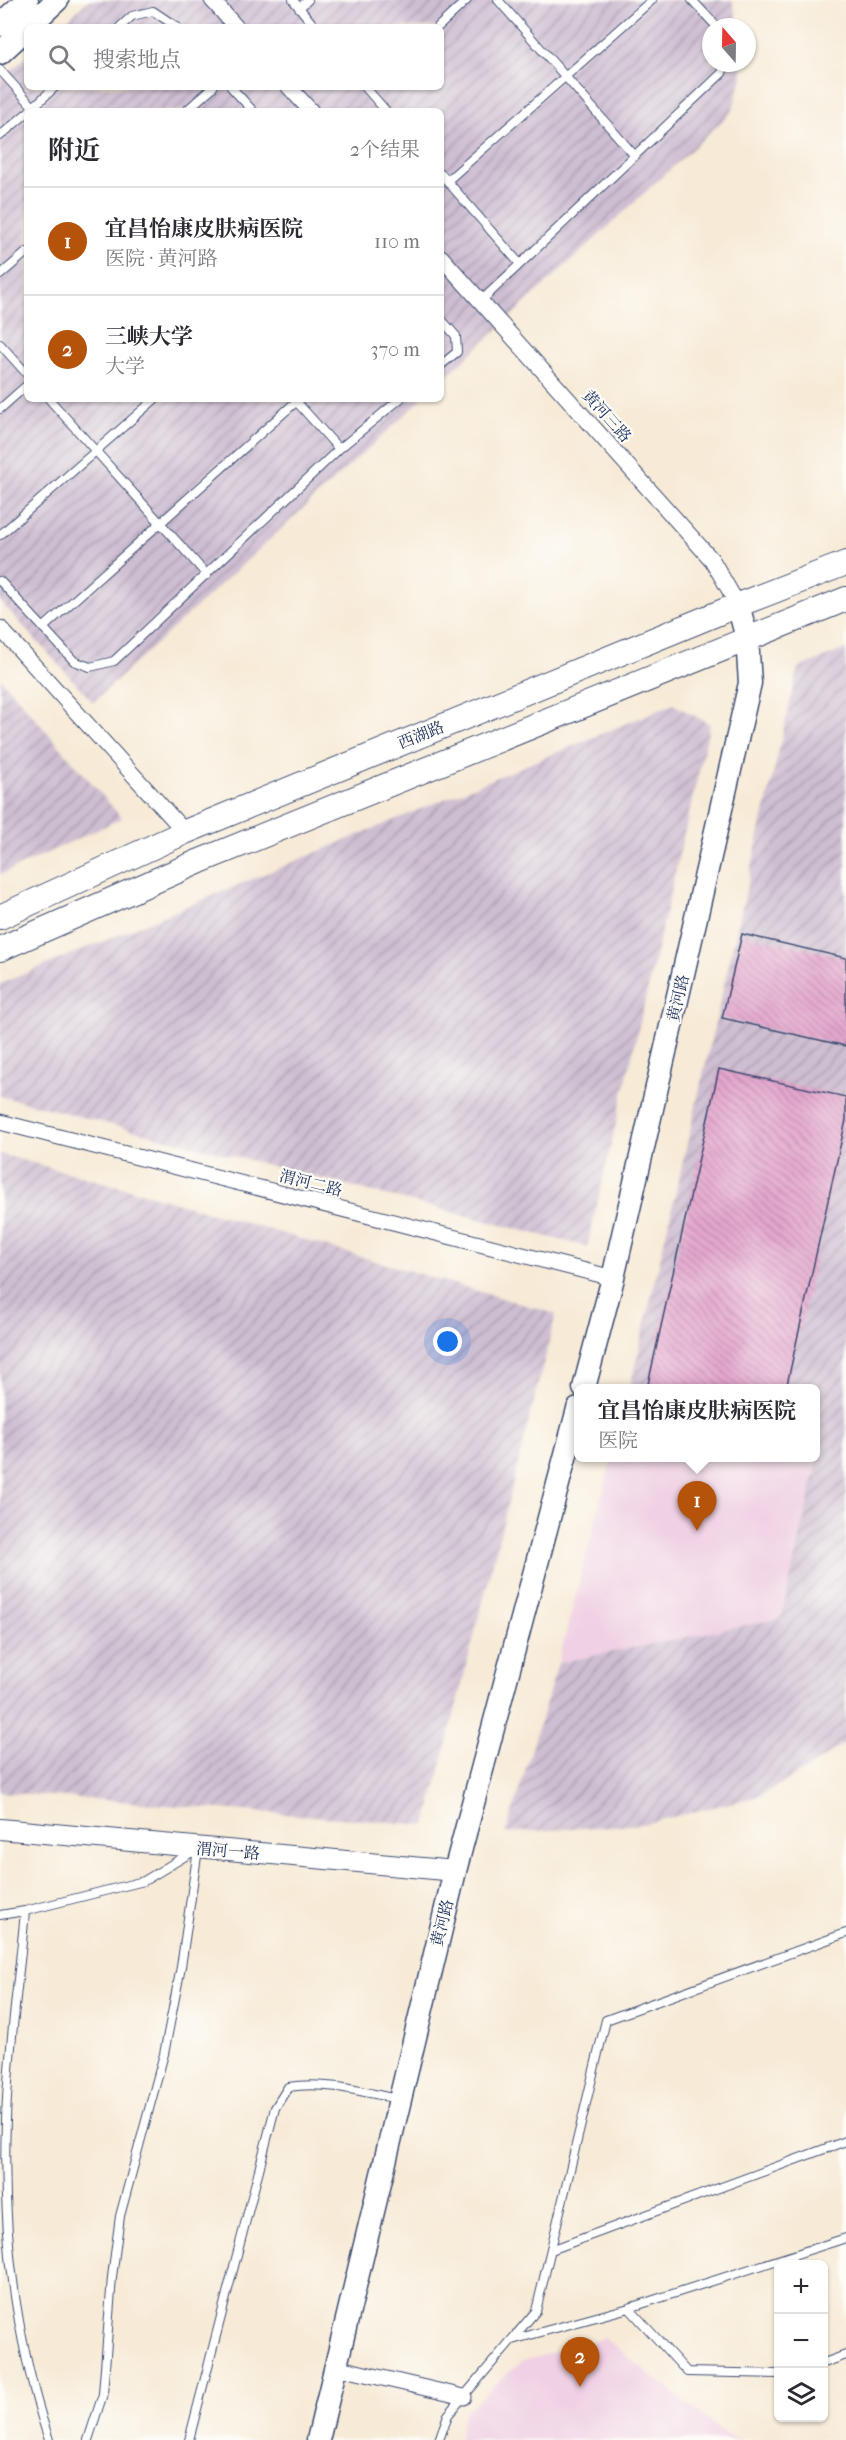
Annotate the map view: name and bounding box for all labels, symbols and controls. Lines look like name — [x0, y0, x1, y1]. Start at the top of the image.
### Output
north arrow — [702, 18, 756, 72]
search box — [24, 24, 444, 90]
icon: search — [45, 41, 78, 74]
text: 搜索地点 — [93, 47, 181, 73]
text: 附近 — [48, 135, 100, 166]
text: 2个结果 — [350, 138, 420, 161]
text: 宜昌怡康皮肤病医院 — [105, 216, 303, 242]
text: 1 — [64, 230, 71, 253]
text: 110 m — [374, 230, 420, 253]
text: 医院 · 黄河路 — [105, 247, 218, 270]
text: 三峡大学 — [105, 324, 193, 350]
text: 2 — [62, 338, 73, 361]
text: 370 m — [370, 338, 420, 361]
text: 大学 — [105, 355, 145, 378]
street label: 黄河三路 — [579, 386, 635, 446]
street label: 西湖路 — [395, 717, 447, 753]
street label: 黄河路 — [663, 972, 693, 1024]
street label: 渭河二路 — [278, 1166, 344, 1200]
your location — [433, 1327, 462, 1356]
popup — [574, 1384, 820, 1462]
text: 宜昌怡康皮肤病医院 — [598, 1398, 796, 1424]
text: 医院 — [598, 1429, 638, 1452]
pin: 1 — [678, 1482, 716, 1531]
street label: 渭河一路 — [195, 1839, 261, 1863]
street label: 黄河路 — [427, 1897, 457, 1949]
map controls — [774, 2260, 828, 2422]
button: + — [774, 2260, 828, 2314]
button: − — [774, 2314, 828, 2368]
pin: 2 — [560, 2338, 600, 2387]
button: layers — [774, 2368, 828, 2422]

